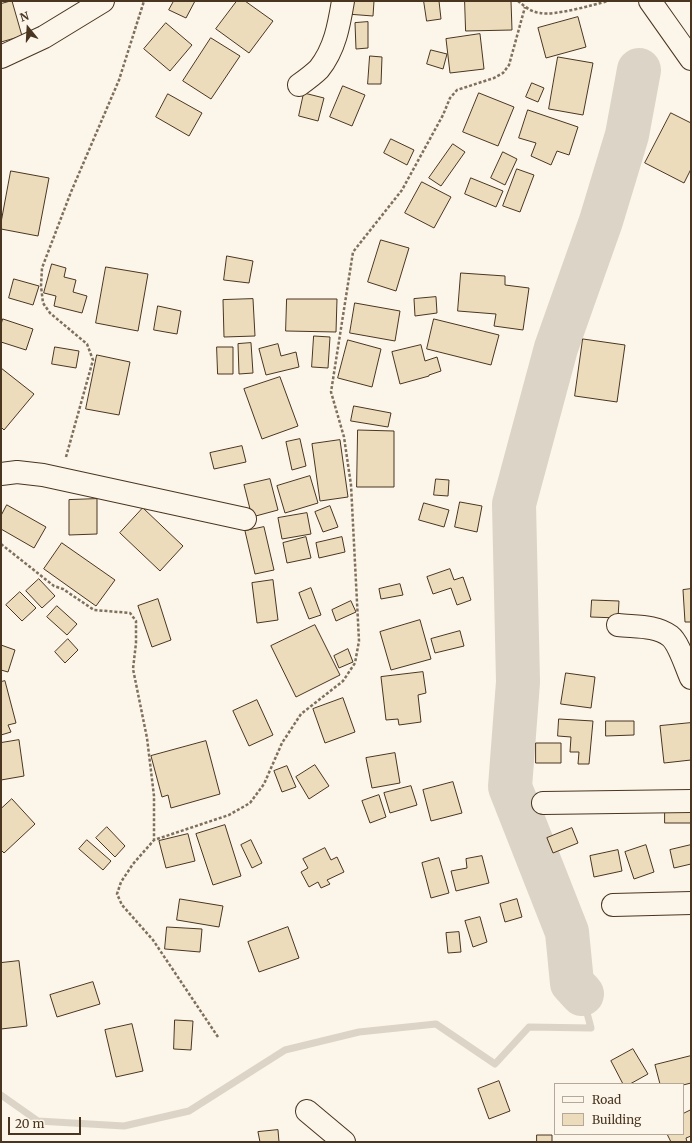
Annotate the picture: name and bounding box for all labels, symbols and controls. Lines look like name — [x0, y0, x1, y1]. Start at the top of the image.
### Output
north arrow — [8, 8, 48, 48]
text: N — [18, 9, 31, 25]
legend — [554, 1083, 684, 1135]
text: Road — [592, 1092, 621, 1107]
scale bar — [10, 1109, 83, 1135]
text: Building — [592, 1112, 641, 1127]
text: 20 m — [15, 1116, 44, 1131]

